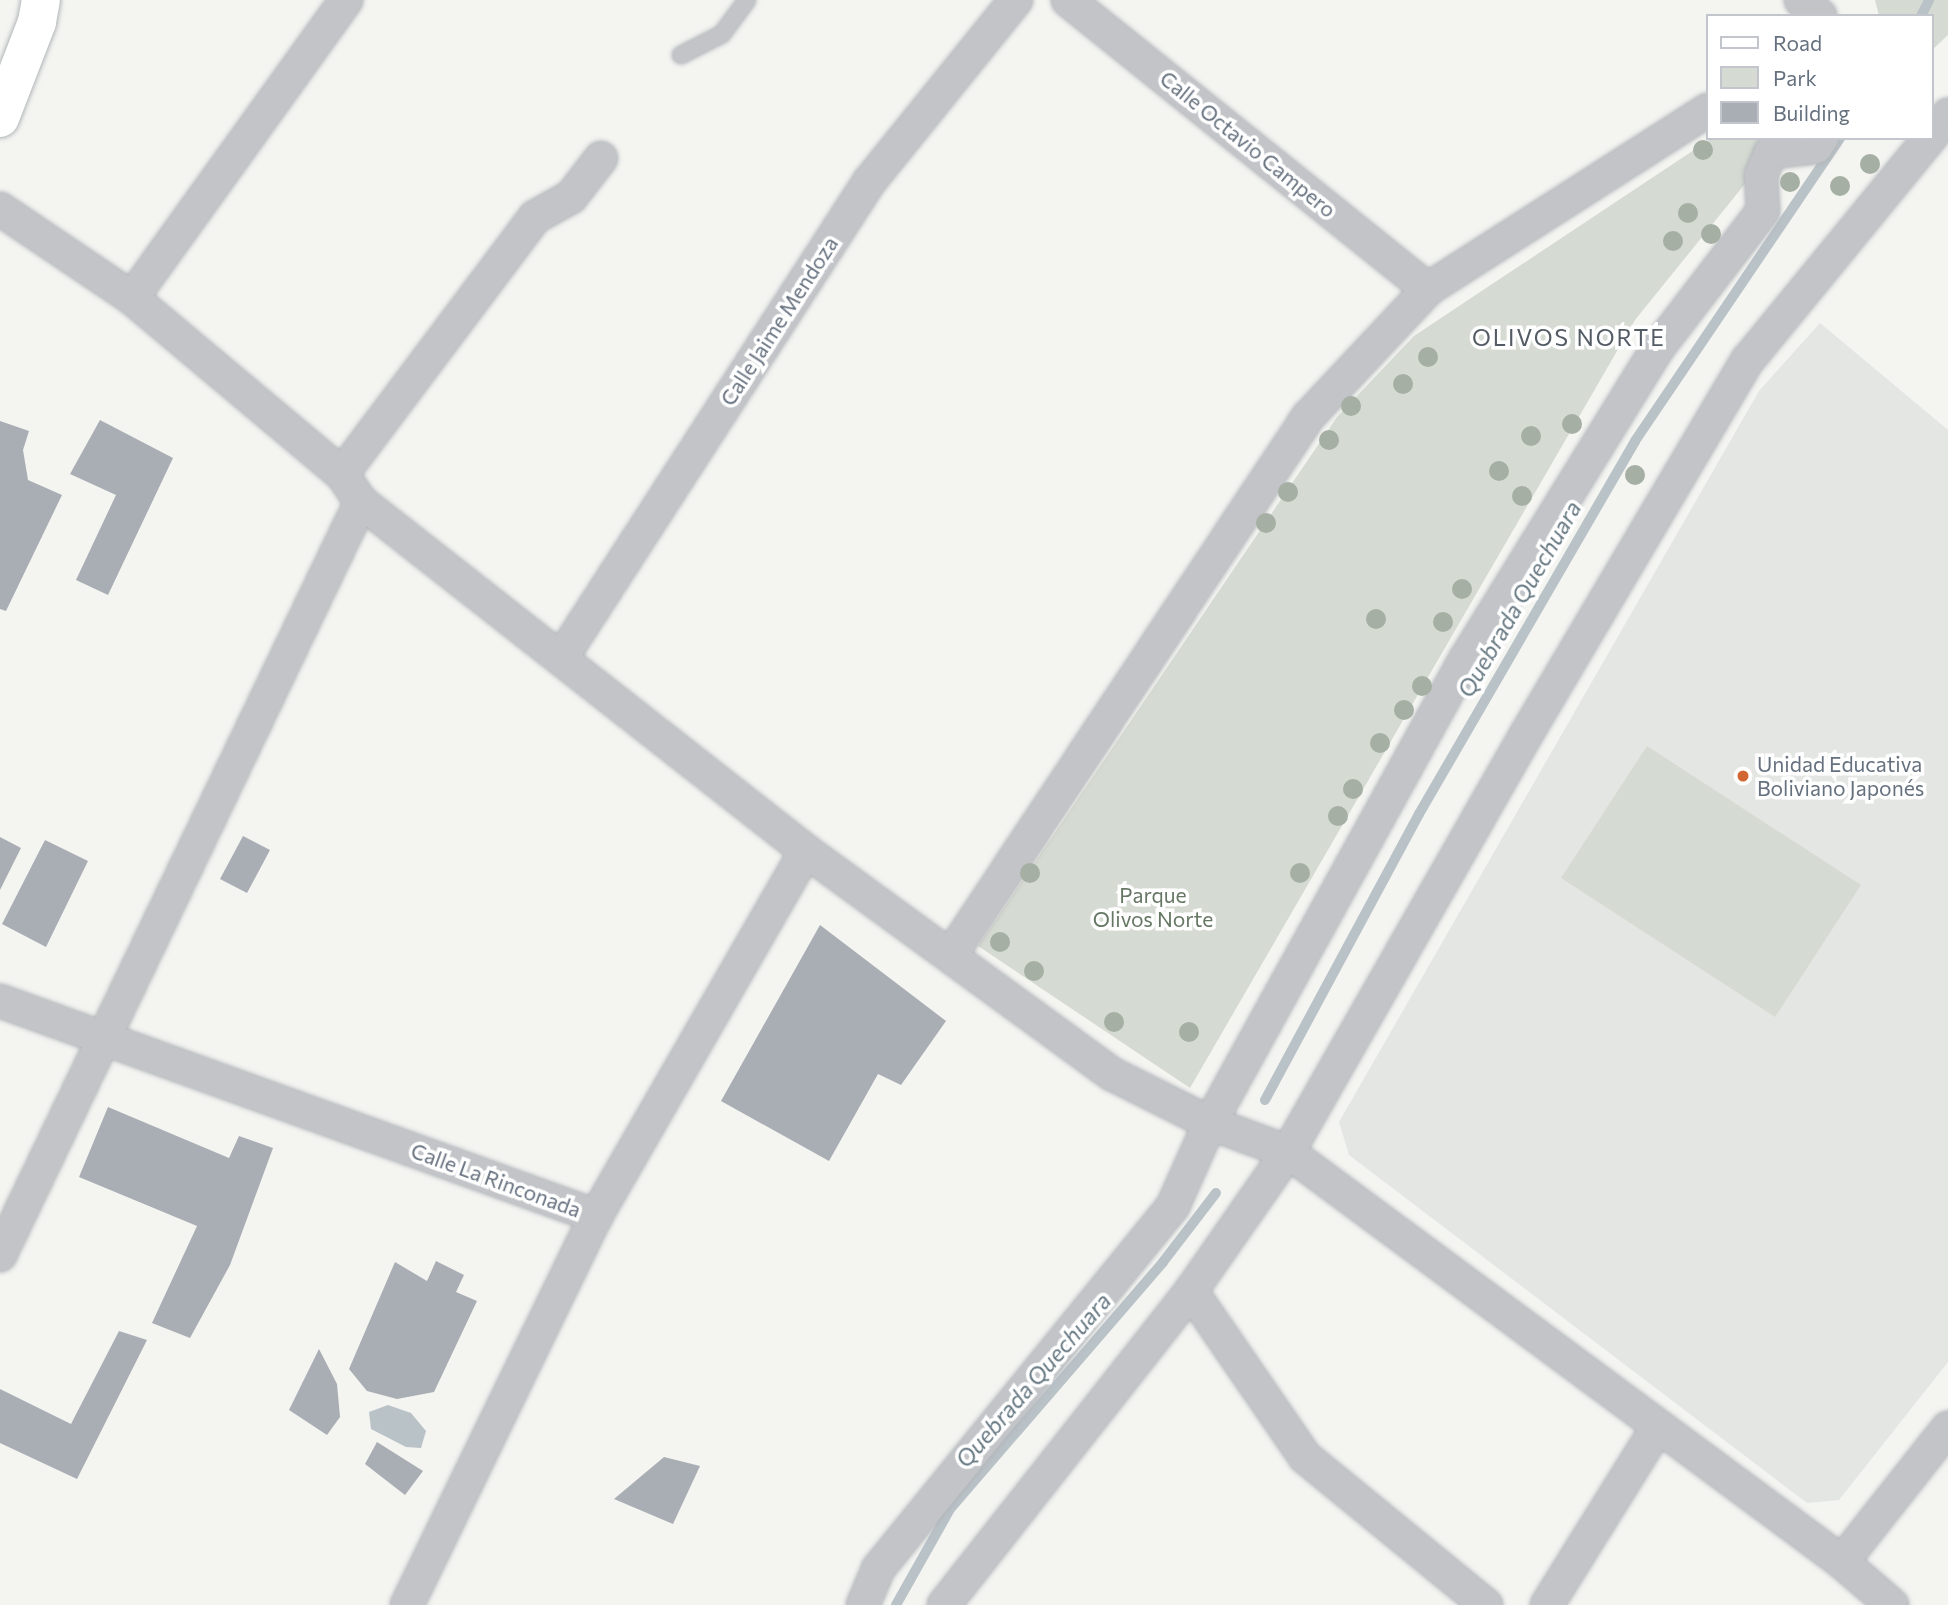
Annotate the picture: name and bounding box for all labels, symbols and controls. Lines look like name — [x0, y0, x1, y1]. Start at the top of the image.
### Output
legend — [1706, 14, 1934, 140]
text: Road — [1773, 30, 1822, 55]
street label: Calle Octavio Campero — [1155, 65, 1341, 223]
text: Park — [1773, 65, 1817, 90]
text: Building — [1773, 100, 1850, 125]
street label: Calle Jaime Mendoza — [715, 232, 843, 410]
district label: OLIVOS NORTE — [1474, 323, 1664, 351]
water label: Quebrada Quechuara — [1451, 496, 1587, 702]
place label: Unidad Educativa Boliviano Japonés — [1757, 751, 1924, 801]
marker: Unidad Educativa Boliviano Japonés — [1735, 768, 1751, 784]
park label: Parque Olivos Norte — [1093, 882, 1213, 932]
street label: Calle La Rinconada — [408, 1138, 584, 1222]
water label: Quebrada Quechuara — [950, 1287, 1116, 1473]

